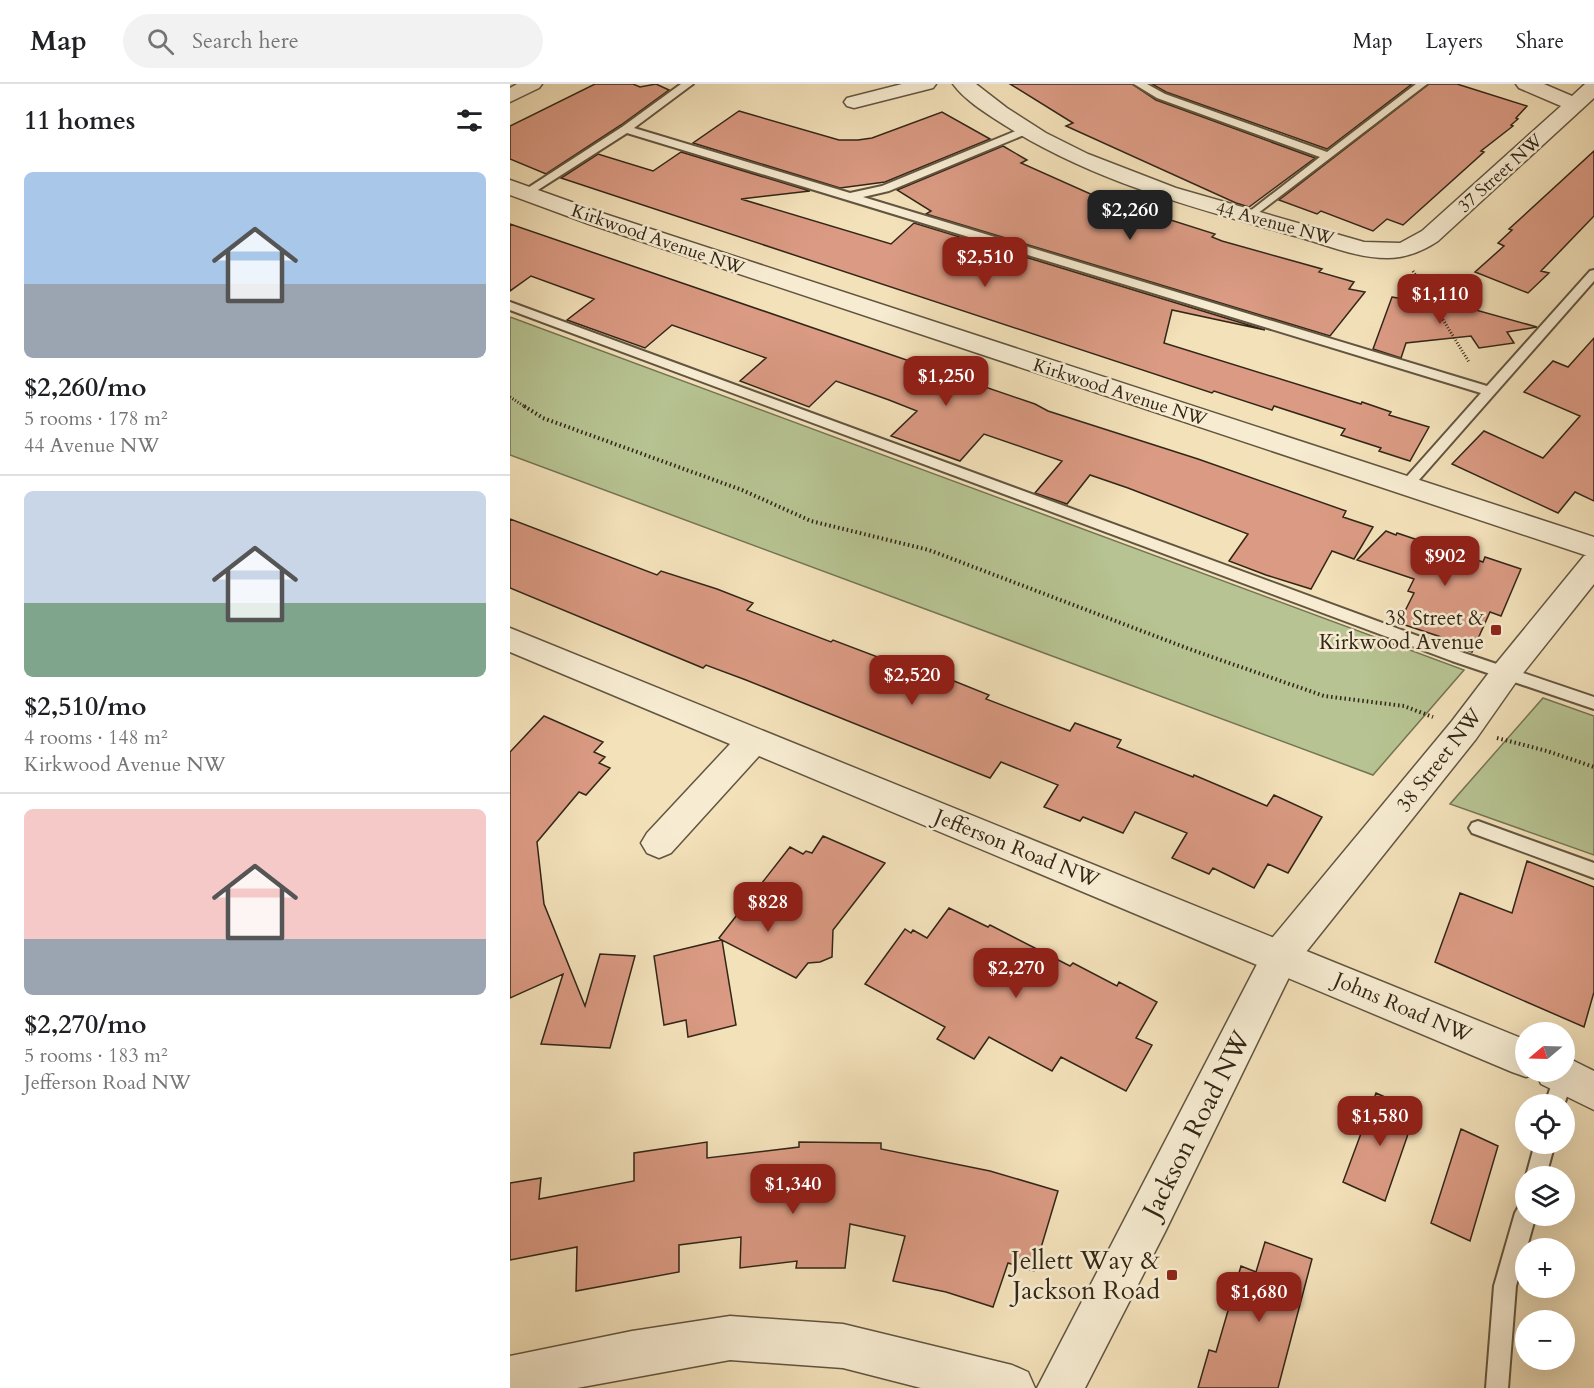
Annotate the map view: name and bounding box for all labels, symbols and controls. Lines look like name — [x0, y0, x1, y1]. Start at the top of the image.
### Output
search box — [123, 14, 543, 68]
text: Map — [30, 22, 87, 60]
icon: search — [144, 25, 177, 58]
text: Search here — [192, 26, 299, 56]
text: Map — [1353, 27, 1393, 56]
text: Layers — [1426, 27, 1483, 56]
text: Share — [1516, 27, 1564, 56]
text: 11 homes — [24, 103, 135, 138]
icon: filters — [453, 104, 486, 137]
street label: 37 Street NW — [1452, 128, 1548, 218]
pin: $2,260 — [1081, 190, 1179, 241]
text: $2,260 — [1101, 196, 1159, 223]
street label: 44 Avenue NW — [1213, 196, 1337, 251]
street label: Kirkwood Avenue NW — [568, 198, 748, 281]
icon: home — [201, 211, 309, 319]
pin: $2,510 — [936, 237, 1034, 288]
text: $2,510 — [956, 243, 1014, 270]
pin: $1,110 — [1391, 274, 1489, 325]
text: $1,110 — [1411, 280, 1469, 307]
street label: Kirkwood Avenue NW — [1030, 353, 1210, 432]
pin: $1,250 — [897, 356, 995, 407]
text: $1,250 — [917, 362, 975, 389]
text: $2,260/mo — [24, 370, 147, 405]
text: 5 rooms · 178 m² — [24, 405, 168, 432]
text: 44 Avenue NW — [24, 432, 159, 459]
icon: home — [201, 530, 309, 638]
pin: $902 — [1409, 536, 1481, 587]
text: $902 — [1425, 542, 1465, 569]
place label: 38 Street & Kirkwood Avenue — [1319, 604, 1484, 657]
marker: 38 Street & Kirkwood Avenue — [1489, 623, 1503, 637]
pin: $2,520 — [863, 655, 961, 706]
text: $2,520 — [883, 661, 941, 688]
text: $2,510/mo — [24, 689, 147, 724]
street label: 38 Street NW — [1390, 702, 1490, 818]
text: 4 rooms · 148 m² — [24, 724, 168, 751]
text: Kirkwood Avenue NW — [24, 751, 226, 778]
street label: Jefferson Road NW — [927, 801, 1104, 895]
icon: home — [201, 848, 309, 956]
pin: $828 — [732, 882, 804, 933]
text: $828 — [748, 888, 788, 915]
pin: $2,270 — [967, 948, 1065, 999]
text: $2,270 — [987, 954, 1045, 981]
street label: Johns Road NW — [1326, 964, 1477, 1050]
text: $2,270/mo — [24, 1007, 147, 1042]
north arrow — [1515, 1022, 1575, 1082]
map controls — [1515, 1022, 1575, 1370]
street label: Jackson Road NW — [1132, 1025, 1259, 1227]
text: 5 rooms · 183 m² — [24, 1042, 168, 1069]
text: Jefferson Road NW — [24, 1069, 191, 1096]
button: locate — [1515, 1094, 1575, 1154]
pin: $1,580 — [1331, 1096, 1429, 1147]
text: $1,580 — [1351, 1102, 1409, 1129]
pin: $1,340 — [744, 1164, 842, 1215]
button: layers — [1515, 1166, 1575, 1226]
text: $1,340 — [764, 1170, 822, 1197]
button: + — [1515, 1238, 1575, 1298]
place label: Jellett Way & Jackson Road — [1007, 1243, 1160, 1308]
marker: Jellett Way & Jackson Road — [1165, 1268, 1179, 1282]
pin: $1,680 — [1210, 1272, 1308, 1323]
text: $1,680 — [1230, 1278, 1288, 1305]
button: − — [1515, 1310, 1575, 1370]

